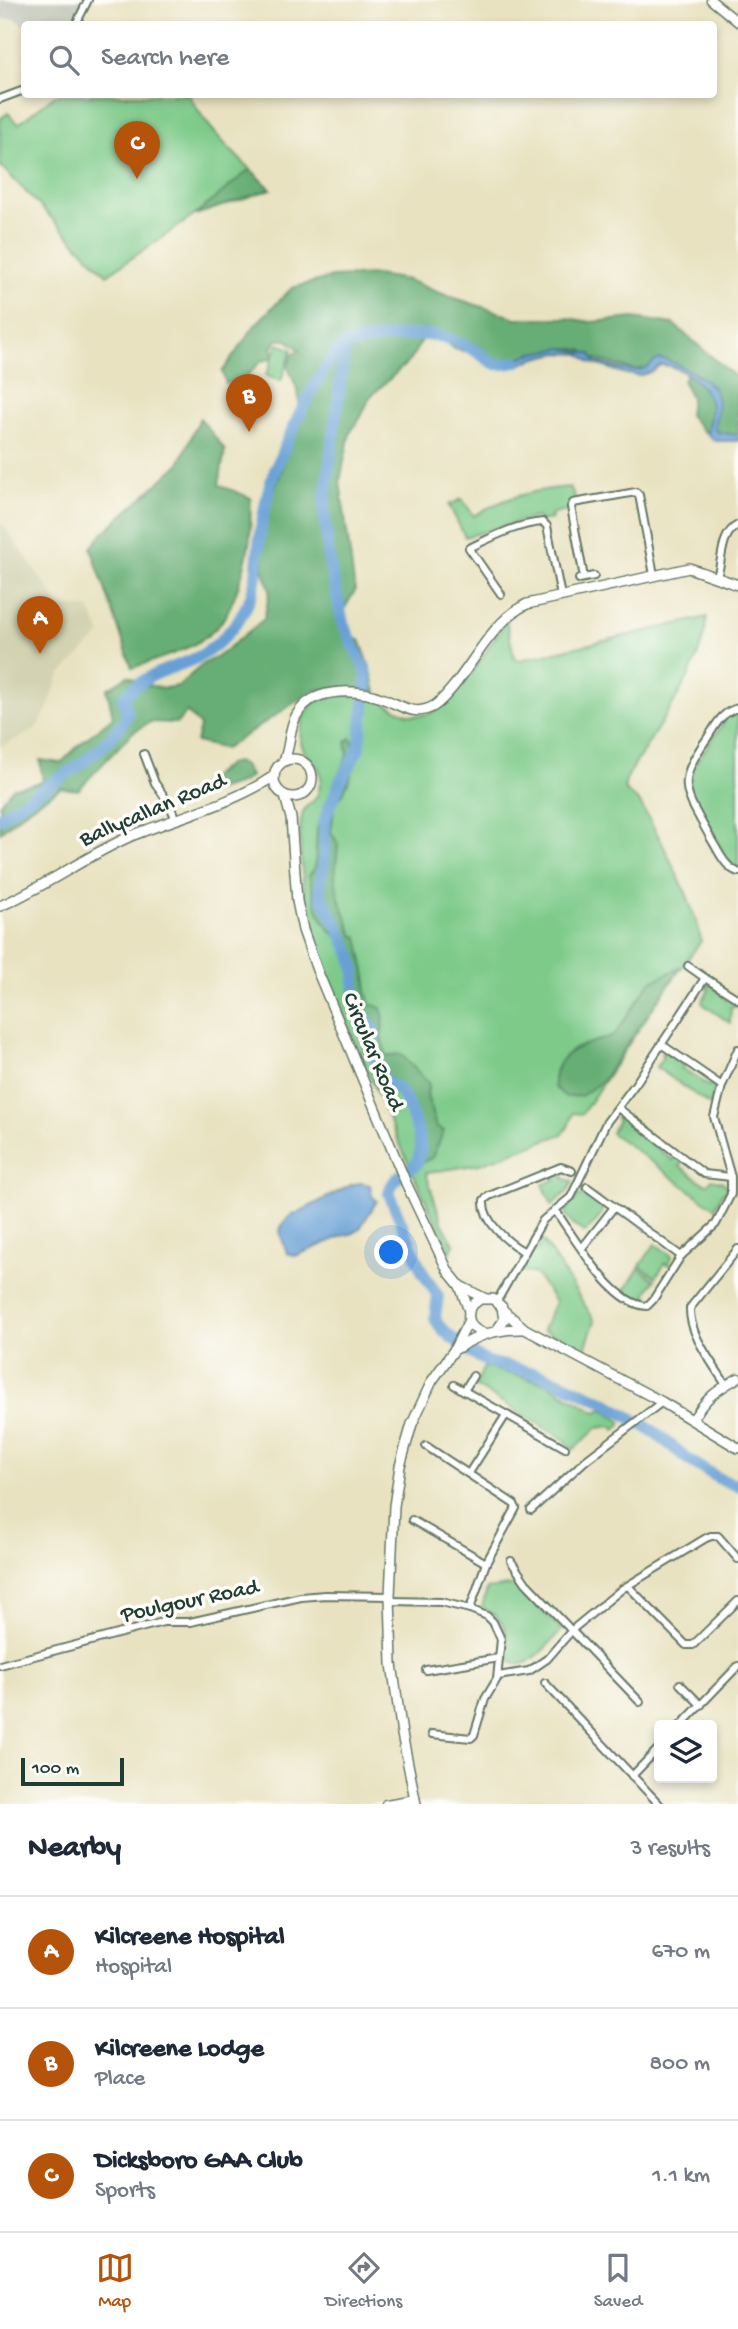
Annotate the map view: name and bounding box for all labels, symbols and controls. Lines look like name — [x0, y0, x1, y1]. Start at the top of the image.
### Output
search box — [21, 21, 717, 98]
icon: search — [45, 41, 83, 79]
text: Search here — [101, 44, 229, 75]
pin: C — [114, 121, 160, 179]
pin: B — [226, 374, 272, 432]
pin: A — [17, 596, 63, 654]
street label: Ballycallan Road — [75, 767, 232, 854]
street label: Circular Road — [335, 989, 410, 1117]
your location — [374, 1235, 408, 1269]
street label: Poulgour Road — [118, 1574, 263, 1630]
map controls — [654, 1720, 717, 1783]
button: layers — [654, 1720, 717, 1783]
scale bar — [21, 1755, 124, 1787]
text: 100 m — [32, 1758, 79, 1781]
text: Nearby — [28, 1832, 121, 1867]
text: 3 results — [630, 1836, 710, 1863]
text: Kilcreene Hospital — [95, 1923, 285, 1954]
text: A — [44, 1939, 58, 1966]
text: 670 m — [652, 1939, 710, 1966]
text: Hospital — [95, 1954, 172, 1981]
text: Kilcreene Lodge — [95, 2035, 264, 2066]
text: B — [45, 2051, 57, 2078]
text: 800 m — [650, 2051, 710, 2078]
text: Place — [95, 2066, 145, 2093]
text: Dicksboro GAA Club — [95, 2147, 303, 2178]
text: C — [45, 2163, 57, 2190]
text: 1.1 km — [652, 2163, 710, 2190]
text: Sports — [95, 2178, 155, 2205]
tab: Map — [96, 2249, 134, 2314]
tab: Directions — [325, 2249, 402, 2314]
tab: Saved — [594, 2249, 642, 2314]

